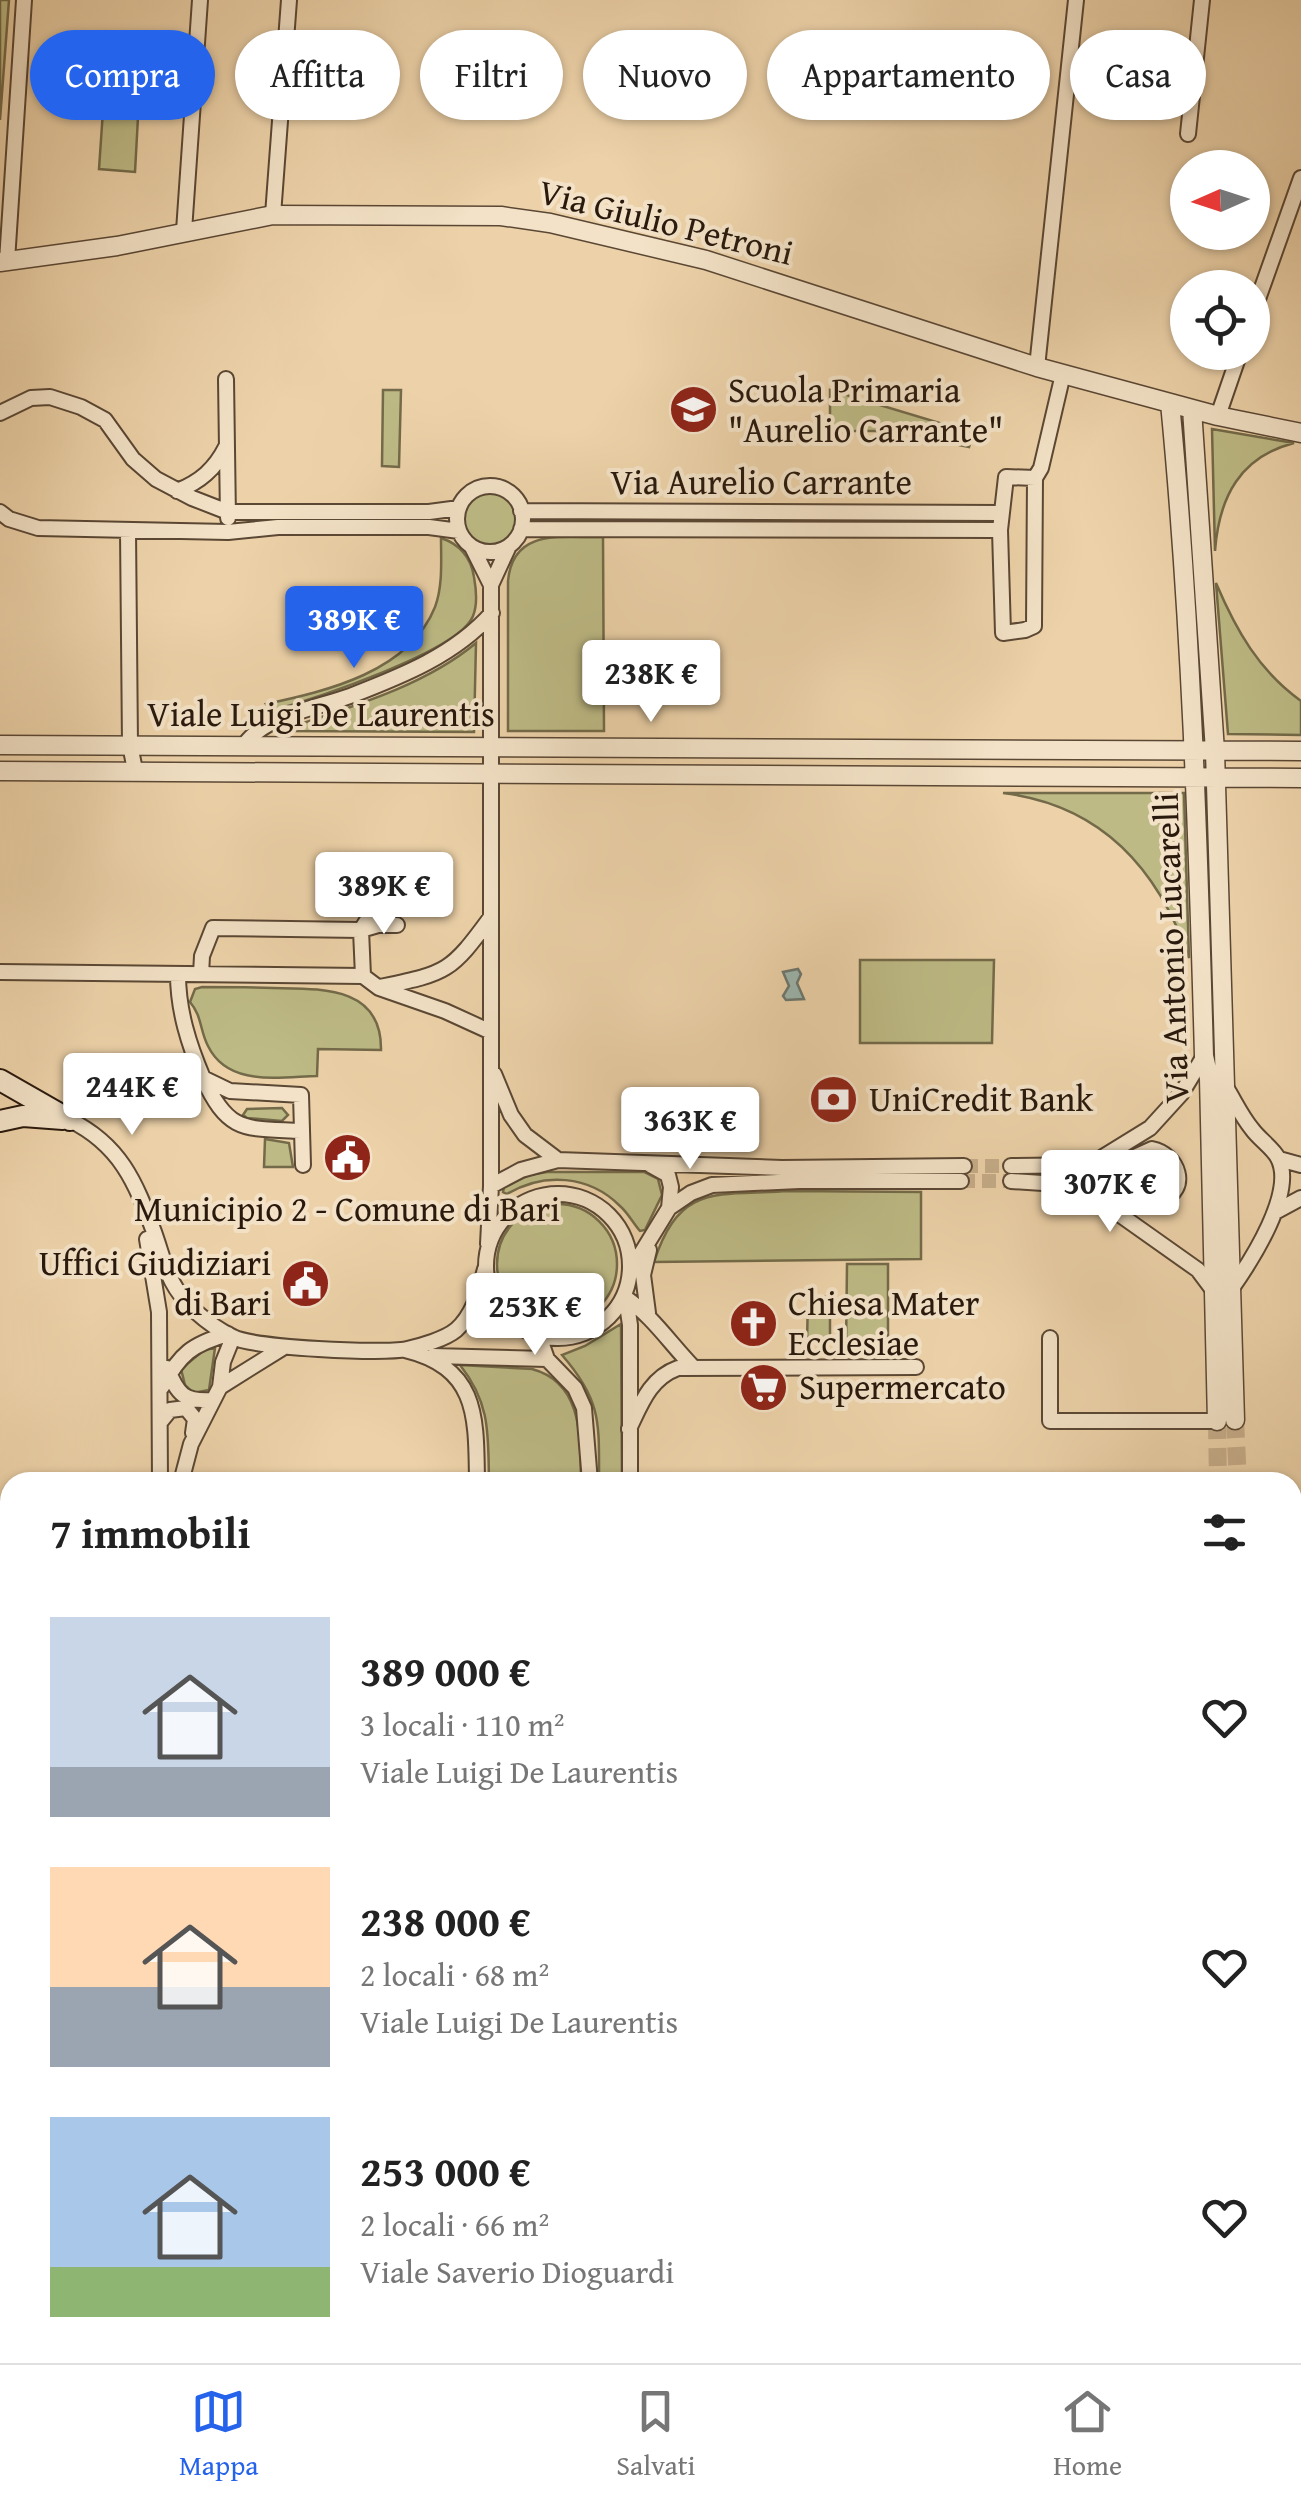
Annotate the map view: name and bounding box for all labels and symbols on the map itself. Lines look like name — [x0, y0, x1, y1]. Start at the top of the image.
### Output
north arrow — [1170, 150, 1270, 250]
street label: Via Giulio Petroni — [534, 165, 799, 278]
place label: Scuola Primaria "Aurelio Carrante" — [728, 364, 1004, 455]
school or university icon: Scuola Primaria "Aurelio Carrante" — [667, 384, 719, 436]
street label: Via Aurelio Carrante — [610, 456, 912, 507]
pin: 389K € — [273, 586, 435, 671]
pin: 238K € — [570, 640, 732, 725]
street label: Viale Luigi De Laurentis — [147, 688, 495, 739]
street label: Via Antonio Lucarelli — [1140, 792, 1201, 1104]
pin: 389K € — [303, 852, 465, 937]
pin: 244K € — [51, 1053, 213, 1138]
bank icon: UniCredit Bank — [808, 1073, 860, 1125]
place label: UniCredit Bank — [869, 1073, 1093, 1124]
pin: 363K € — [609, 1087, 771, 1172]
public building icon: Municipio 2 - Comune di Bari — [321, 1131, 373, 1183]
pin: 307K € — [1029, 1150, 1191, 1235]
place label: Municipio 2 - Comune di Bari — [134, 1183, 560, 1234]
place label: Uffici Giudiziari di Bari — [39, 1237, 271, 1328]
public building icon: Uffici Giudiziari di Bari — [280, 1257, 332, 1309]
pin: 253K € — [454, 1273, 616, 1358]
place label: Chiesa Mater Ecclesiae — [788, 1277, 980, 1368]
church icon: Chiesa Mater Ecclesiae — [727, 1297, 779, 1349]
supermarket icon: Supermercato — [738, 1361, 790, 1413]
place label: Supermercato — [799, 1361, 1006, 1412]

